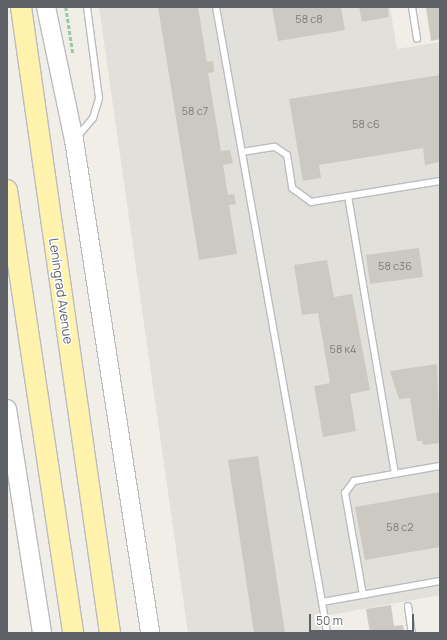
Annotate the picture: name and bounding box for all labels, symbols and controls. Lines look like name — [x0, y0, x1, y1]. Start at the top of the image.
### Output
house number: 58 с8 — [295, 12, 323, 26]
house number: 58 с7 — [182, 104, 208, 118]
house number: 58 с6 — [352, 117, 380, 131]
street label: Leningrad Avenue — [46, 237, 76, 345]
house number: 58 с36 — [378, 259, 412, 273]
house number: 58 к4 — [330, 342, 356, 356]
house number: 58 с2 — [386, 520, 414, 534]
scale bar — [311, 606, 416, 632]
text: 50 m — [316, 612, 343, 629]

